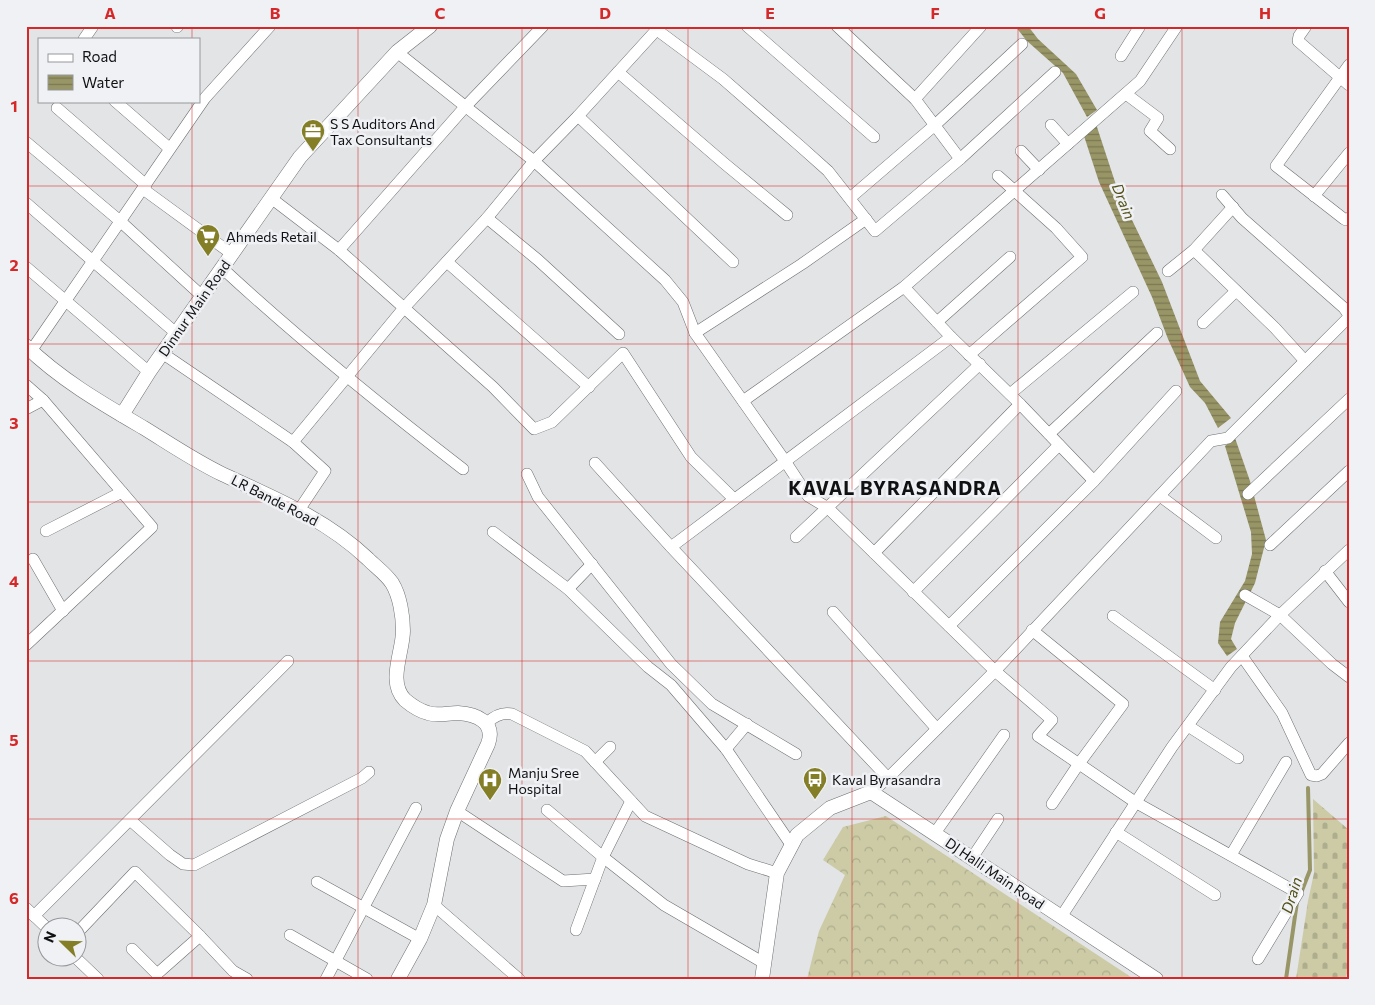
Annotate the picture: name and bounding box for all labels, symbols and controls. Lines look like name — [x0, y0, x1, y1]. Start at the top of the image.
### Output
text: A — [104, 3, 116, 22]
text: B — [270, 3, 281, 22]
text: C — [435, 3, 446, 22]
text: D — [599, 3, 611, 22]
text: E — [765, 3, 775, 22]
text: F — [930, 3, 940, 22]
text: G — [1094, 3, 1106, 22]
text: H — [1259, 3, 1271, 22]
legend — [38, 38, 200, 102]
text: Road — [82, 47, 117, 65]
text: Water — [82, 73, 124, 91]
text: 1 — [10, 96, 18, 115]
place label: S S Auditors And Tax Consultants — [330, 115, 435, 148]
office icon: S S Auditors And Tax Consultants — [300, 118, 326, 152]
water label: Drain — [1109, 180, 1139, 222]
supermarket icon: Ahmeds Retail — [195, 223, 221, 257]
place label: Ahmeds Retail — [226, 228, 317, 245]
text: 2 — [9, 255, 19, 274]
street label: Dinnur Main Road — [154, 257, 234, 359]
text: 3 — [9, 413, 19, 432]
street label: LR Bande Road — [229, 471, 321, 529]
district label: KAVAL BYRASANDRA — [788, 476, 1002, 499]
text: 4 — [9, 571, 19, 590]
text: 5 — [9, 730, 19, 749]
place label: Manju Sree Hospital — [508, 764, 579, 797]
bus stop icon: Kaval Byrasandra — [802, 766, 828, 800]
hospital icon: Manju Sree Hospital — [477, 767, 503, 801]
place label: Kaval Byrasandra — [832, 771, 941, 788]
street label: DJ Halli Main Road — [942, 834, 1048, 912]
water label: Drain — [1277, 875, 1305, 915]
text: 6 — [9, 888, 19, 907]
north arrow — [38, 918, 88, 968]
text: N — [40, 929, 59, 945]

